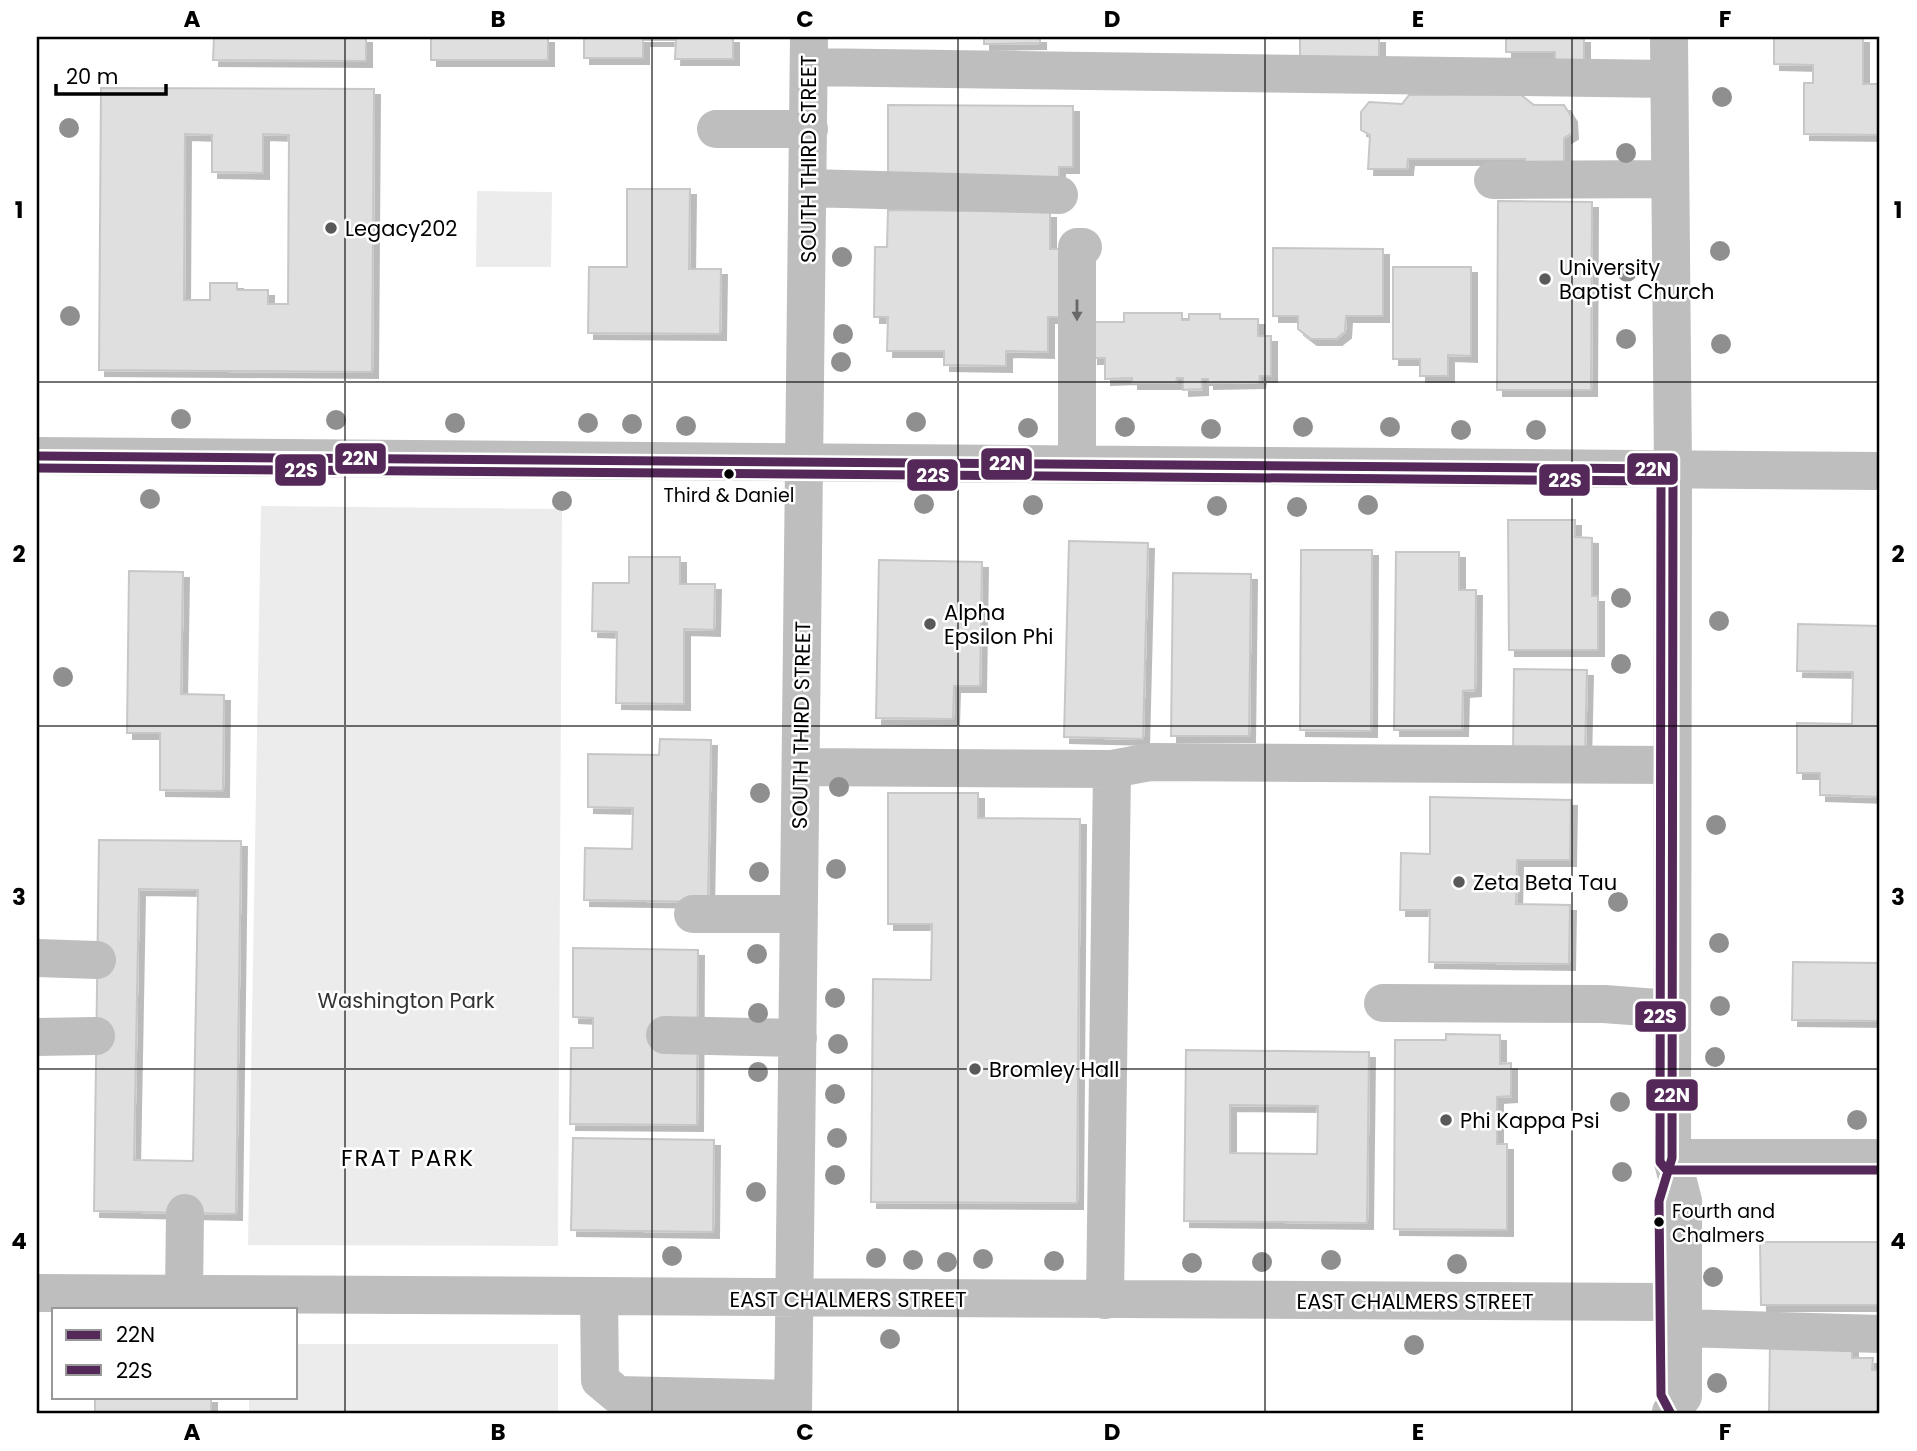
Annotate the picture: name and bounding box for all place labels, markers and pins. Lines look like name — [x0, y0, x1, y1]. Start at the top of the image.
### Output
place label: Legacy202 — [345, 214, 457, 243]
marker: Legacy202 — [323, 220, 339, 236]
place label: University Baptist Church — [1559, 253, 1714, 306]
marker: University Baptist Church — [1537, 271, 1553, 287]
marker: Third & Daniel — [722, 467, 736, 481]
place label: Third & Daniel — [664, 482, 794, 509]
place label: Alpha Epsilon Phi — [944, 598, 1054, 651]
marker: Alpha Epsilon Phi — [922, 616, 938, 632]
place label: Zeta Beta Tau — [1473, 868, 1617, 897]
marker: Zeta Beta Tau — [1451, 874, 1467, 890]
place label: Bromley Hall — [989, 1055, 1119, 1084]
marker: Bromley Hall — [967, 1061, 983, 1077]
place label: Phi Kappa Psi — [1460, 1106, 1600, 1135]
marker: Phi Kappa Psi — [1438, 1112, 1454, 1128]
place label: Fourth and Chalmers — [1672, 1198, 1775, 1249]
marker: Fourth and Chalmers — [1652, 1215, 1666, 1229]

